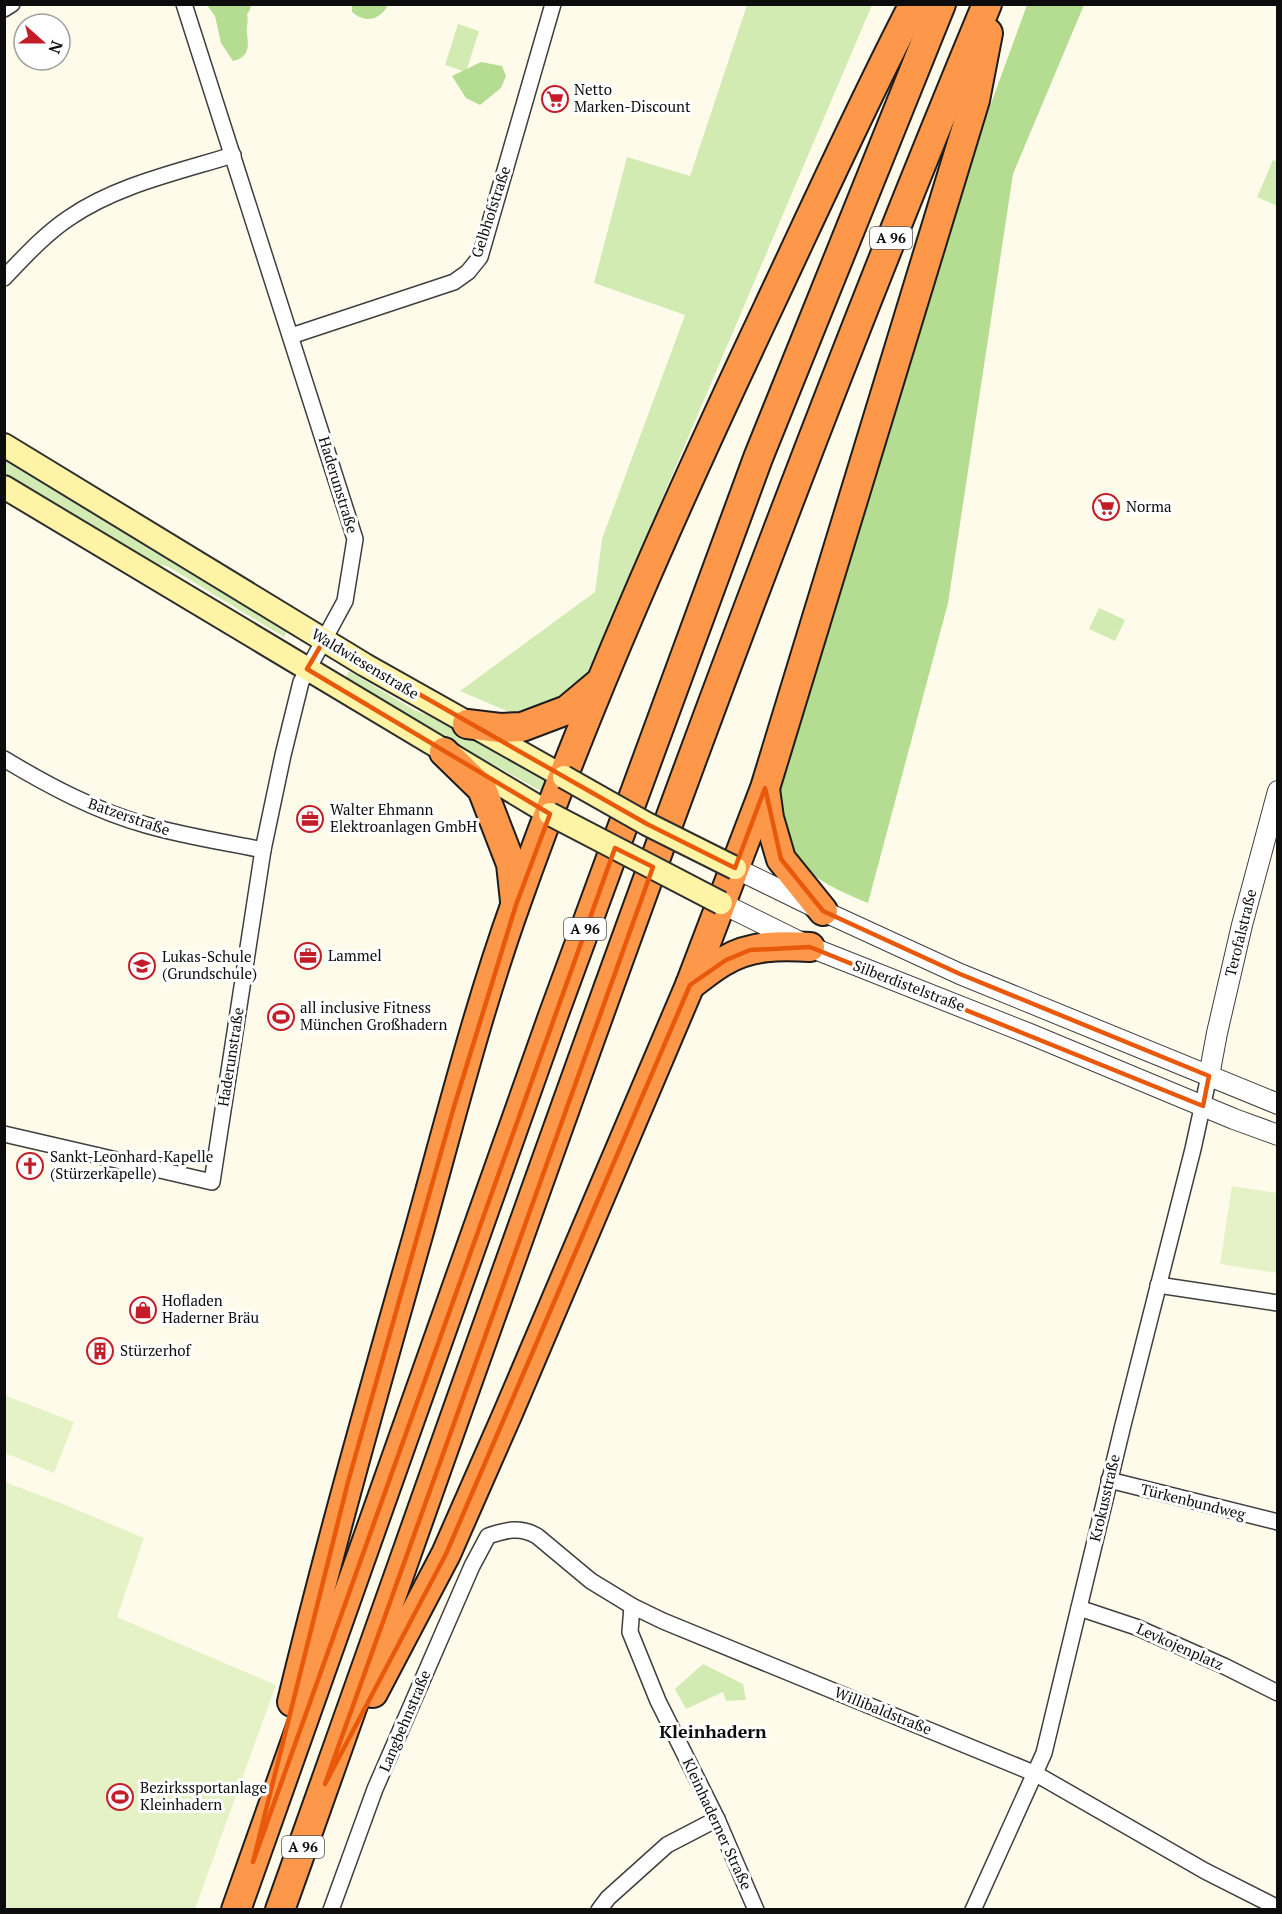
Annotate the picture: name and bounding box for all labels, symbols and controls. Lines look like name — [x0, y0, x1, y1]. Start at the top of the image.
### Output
north arrow — [12, 12, 72, 72]
text: N — [44, 38, 68, 57]
place label: Netto Marken-Discount — [574, 79, 691, 116]
supermarket icon: Netto Marken-Discount — [540, 84, 570, 114]
street label: Gelbhofstraße — [466, 163, 514, 260]
road number: A 96 — [870, 227, 912, 249]
street label: Haderunstraße — [315, 434, 363, 536]
supermarket icon: Norma — [1091, 492, 1121, 522]
place label: Norma — [1126, 496, 1172, 516]
street label: Waldwiesenstraße — [308, 623, 423, 703]
street label: Batzerstraße — [86, 793, 173, 839]
place label: Walter Ehmann Elektroanlagen GmbH — [330, 799, 477, 836]
office icon: Walter Ehmann Elektroanlagen GmbH — [295, 804, 325, 834]
street label: Terofalstraße — [1219, 887, 1261, 979]
road number: A 96 — [564, 918, 606, 940]
office icon: Lammel — [293, 941, 323, 971]
place label: Lammel — [328, 945, 382, 965]
place label: Lukas-Schule (Grundschule) — [162, 946, 257, 983]
school or university icon: Lukas-Schule (Grundschule) — [127, 951, 157, 981]
street label: Silberdistelstraße — [851, 955, 968, 1016]
place label: all inclusive Fitness München Großhadern — [300, 997, 447, 1034]
sports icon: all inclusive Fitness München Großhadern — [266, 1002, 296, 1032]
street label: Haderunstraße — [212, 1006, 248, 1108]
place label: Sankt-Leonhard-Kapelle (Stürzerkapelle) — [50, 1146, 213, 1183]
church icon: Sankt-Leonhard-Kapelle (Stürzerkapelle) — [15, 1151, 45, 1181]
place label: Hofladen Haderner Bräu — [162, 1290, 260, 1327]
shop icon: Hofladen Haderner Bräu — [128, 1295, 158, 1325]
building icon: Stürzerhof — [85, 1336, 115, 1366]
place label: Stürzerhof — [120, 1340, 192, 1360]
street label: Krokusstraße — [1084, 1452, 1124, 1543]
street label: Türkenbundweg — [1139, 1478, 1249, 1524]
street label: Levkojenplatz — [1134, 1618, 1227, 1674]
street label: Langbehnstraße — [374, 1667, 434, 1774]
street label: Willibaldstraße — [832, 1681, 935, 1739]
district label: Kleinhadern — [659, 1719, 767, 1743]
street label: Kleinhaderner Straße — [679, 1755, 757, 1893]
place label: Bezirkssportanlage Kleinhadern — [140, 1777, 267, 1814]
sports icon: Bezirkssportanlage Kleinhadern — [105, 1782, 135, 1812]
road number: A 96 — [282, 1836, 324, 1858]

